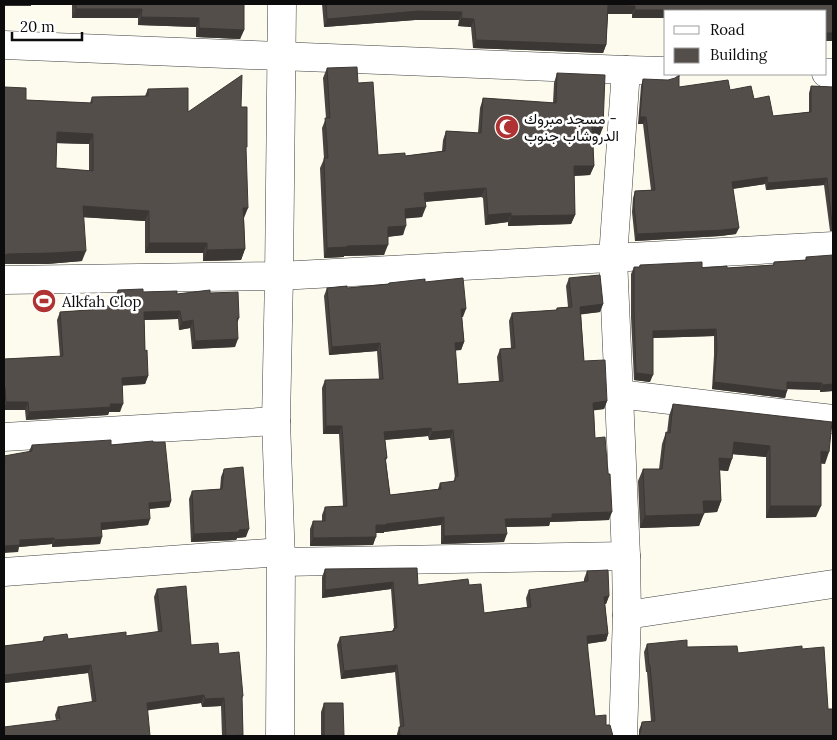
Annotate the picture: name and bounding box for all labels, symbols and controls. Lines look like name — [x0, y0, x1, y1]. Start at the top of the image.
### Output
scale bar — [12, 10, 82, 42]
legend — [664, 10, 827, 75]
text: 20 m — [20, 17, 55, 36]
text: Road — [710, 20, 745, 39]
text: Building — [710, 45, 768, 64]
place label: مسجد مبروك - الدروشاب جنوب — [524, 109, 619, 145]
mosque icon: مسجد مبروك - الدروشاب جنوب — [494, 114, 520, 140]
sports icon: Alkfah Clop — [31, 288, 57, 314]
place label: Alkfah Clop — [61, 292, 142, 311]

